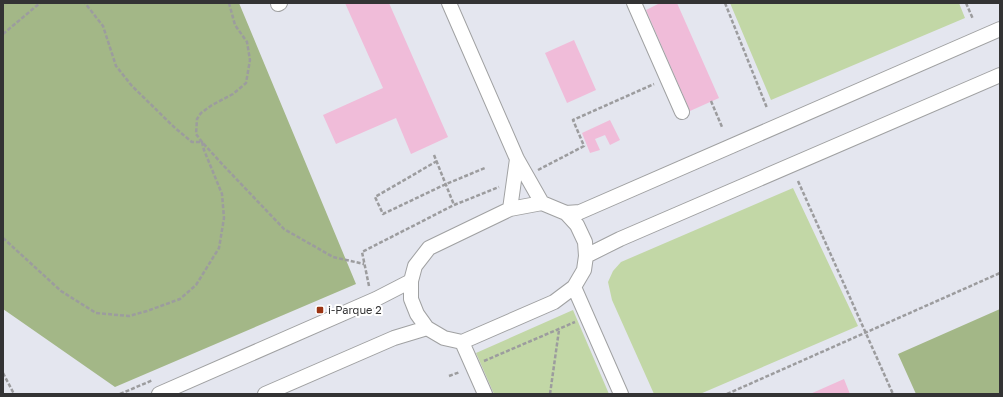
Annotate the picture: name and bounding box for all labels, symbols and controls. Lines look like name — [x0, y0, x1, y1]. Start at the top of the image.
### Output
place label: i-Parque 2 — [328, 303, 382, 316]
marker: i-Parque 2 — [315, 305, 325, 315]

